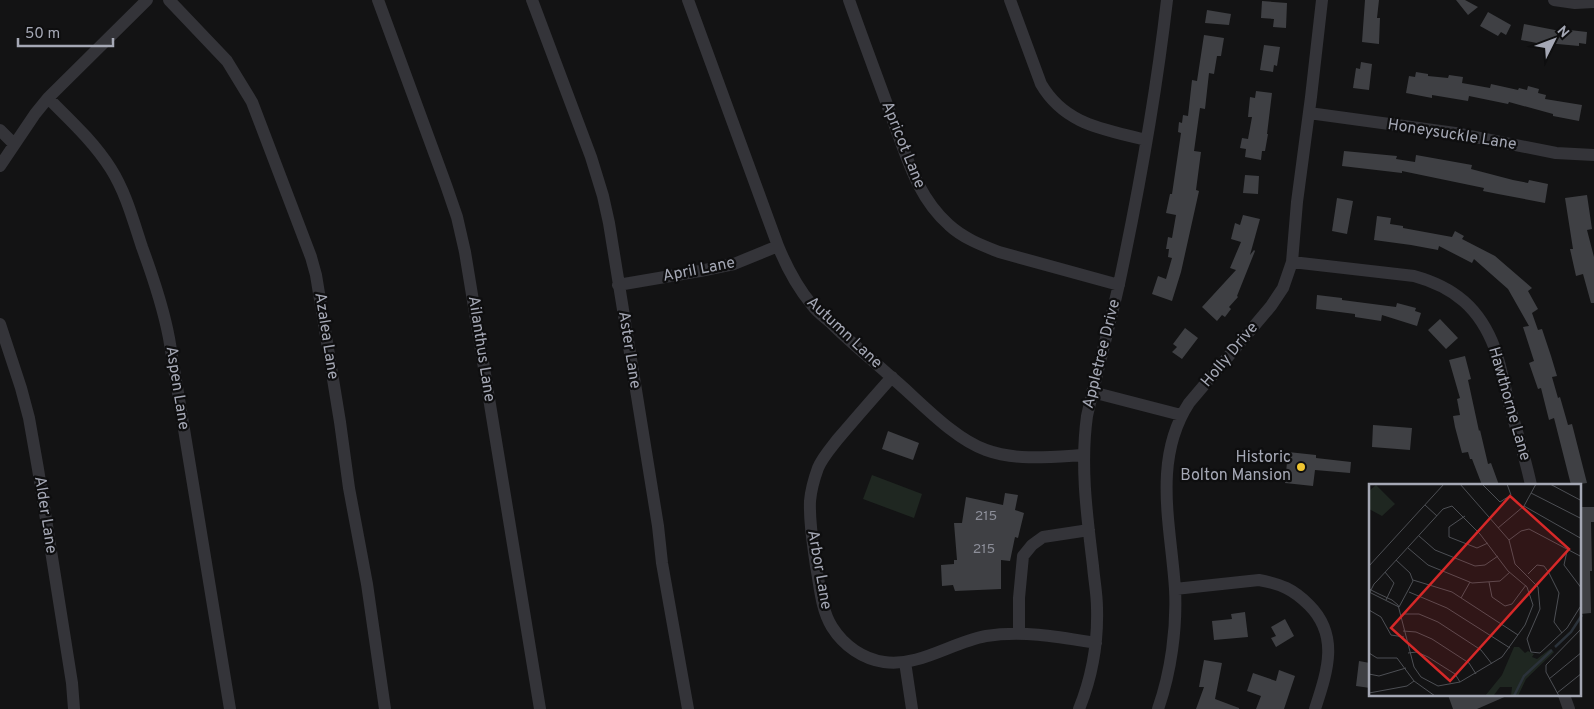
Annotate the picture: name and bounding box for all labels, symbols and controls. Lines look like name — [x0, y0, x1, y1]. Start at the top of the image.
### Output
scale bar — [18, 15, 112, 47]
north arrow — [1529, 15, 1579, 65]
text: N — [1553, 23, 1572, 42]
text: 50 m — [25, 25, 60, 44]
street label: Apricot Lane — [876, 99, 930, 191]
street label: Honeysuckle Lane — [1386, 115, 1518, 155]
street label: April Lane — [661, 253, 737, 287]
street label: Azalea Lane — [309, 291, 343, 381]
street label: Autumn Lane — [802, 293, 886, 373]
street label: Ailanthus Lane — [463, 295, 499, 403]
street label: Appletree Drive — [1079, 297, 1125, 411]
street label: Aster Lane — [613, 310, 645, 390]
street label: Holly Drive — [1197, 318, 1263, 392]
street label: Aspen Lane — [161, 345, 193, 431]
street label: Hawthorne Lane — [1483, 345, 1535, 463]
place label: Historic Bolton Mansion — [1180, 448, 1291, 486]
marker: Historic Bolton Mansion — [1295, 461, 1307, 473]
street label: Alder Lane — [29, 475, 61, 555]
inset map — [1369, 484, 1582, 696]
house number: 215 — [975, 508, 997, 525]
street label: Arbor Lane — [802, 529, 836, 611]
house number: 215 — [973, 541, 995, 558]

